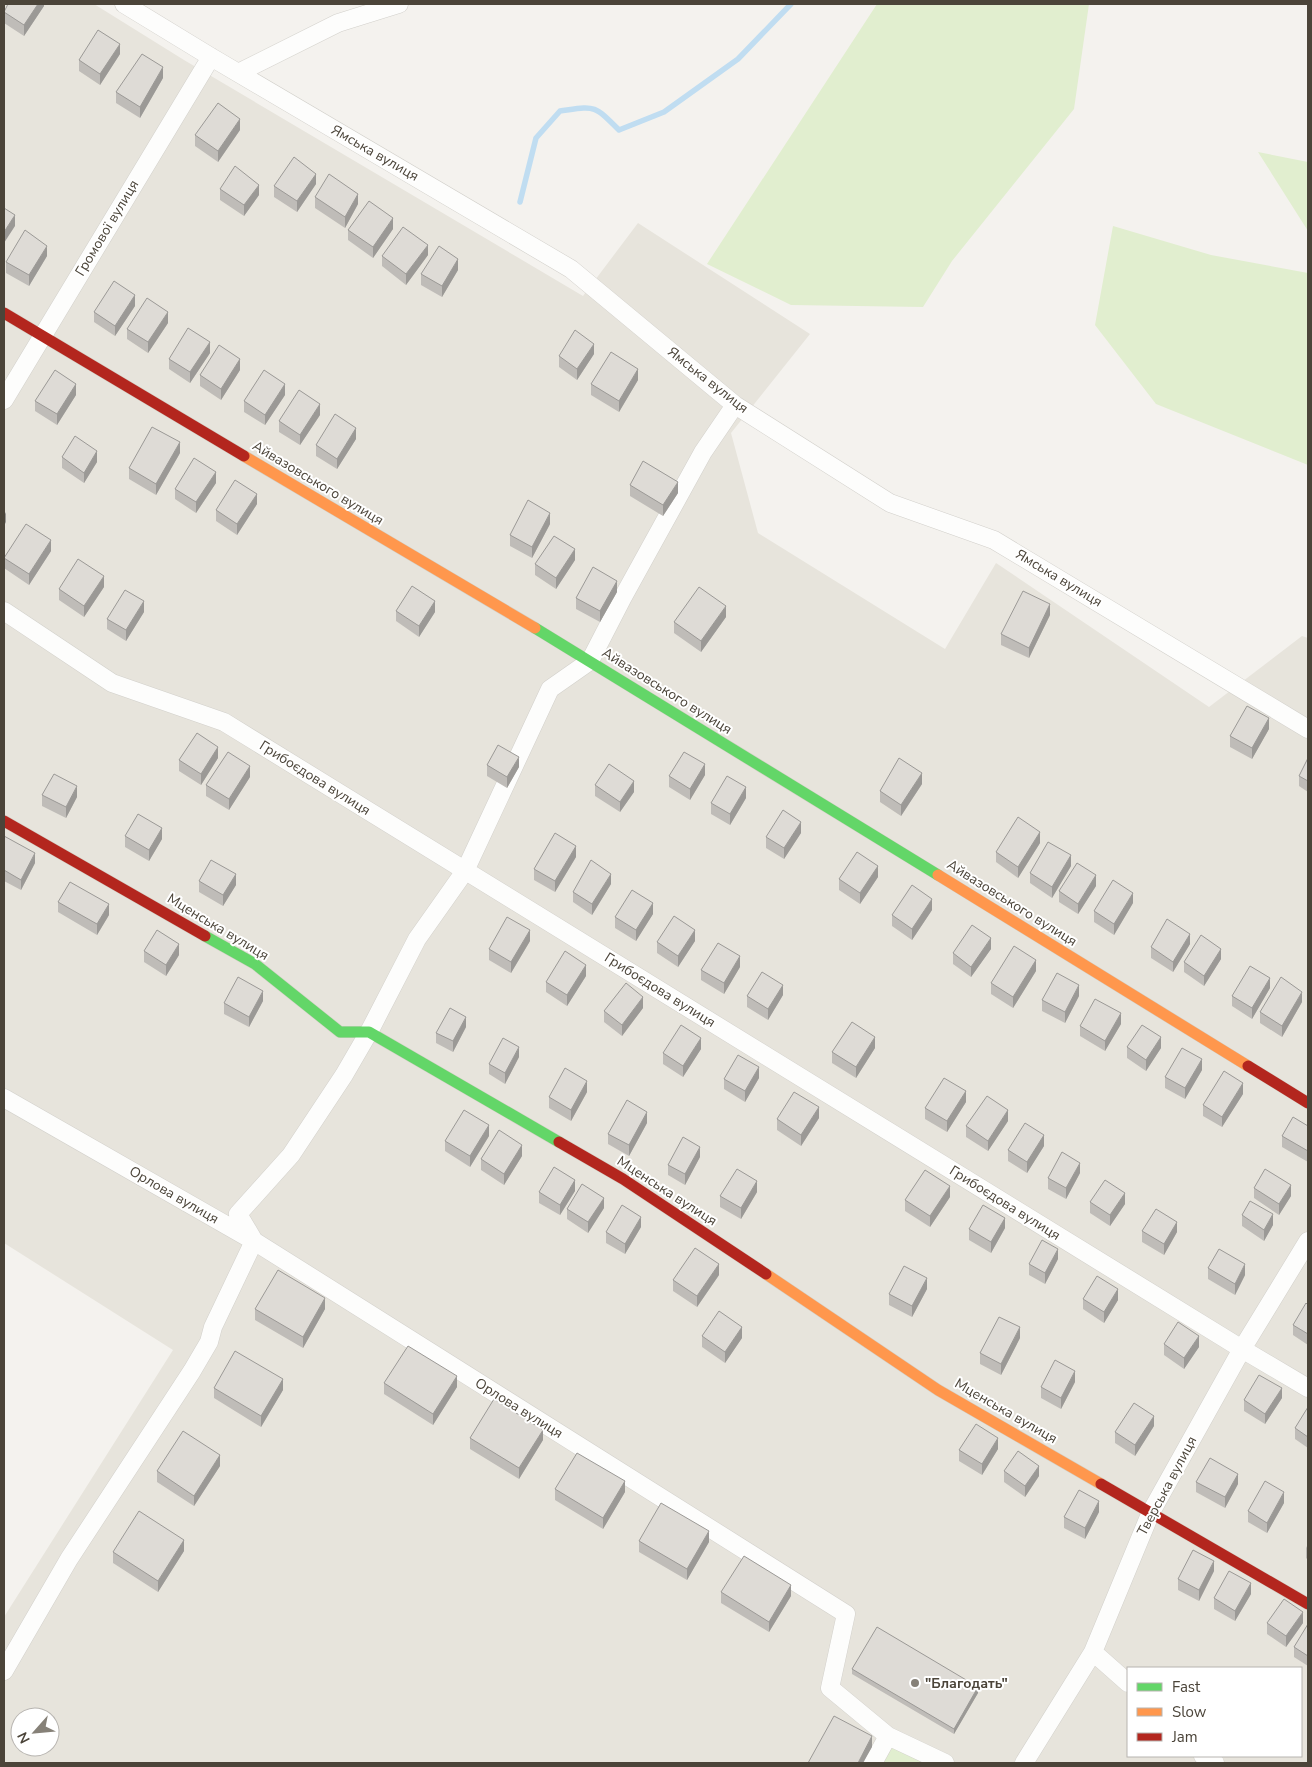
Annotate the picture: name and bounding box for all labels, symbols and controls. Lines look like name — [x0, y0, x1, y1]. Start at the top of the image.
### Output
street label: Ямська вулиця — [328, 120, 422, 186]
street label: Громової вулиця — [71, 176, 143, 280]
street label: Ямська вулиця — [664, 342, 752, 418]
street label: Айвазовського вулиця — [249, 436, 387, 530]
street label: Ямська вулиця — [1012, 545, 1106, 611]
street label: Айвазовського вулиця — [598, 643, 736, 739]
street label: Грибоєдова вулиця — [256, 736, 374, 820]
street label: Айвазовського вулиця — [943, 855, 1081, 951]
street label: Мценська вулиця — [164, 889, 272, 965]
street label: Грибоєдова вулиця — [601, 948, 719, 1032]
street label: Мценська вулиця — [613, 1152, 721, 1230]
street label: Грибоєдова вулиця — [946, 1161, 1064, 1245]
street label: Орлова вулиця — [126, 1162, 222, 1228]
street label: Орлова вулиця — [471, 1373, 567, 1443]
street label: Мценська вулиця — [951, 1374, 1061, 1448]
street label: Тверська вулиця — [1133, 1433, 1201, 1539]
legend — [1127, 1667, 1302, 1757]
place label: "Благодать" — [925, 1674, 1008, 1693]
marker: "Благодать" — [909, 1677, 921, 1689]
text: Fast — [1172, 1677, 1201, 1697]
text: Slow — [1172, 1702, 1207, 1722]
north arrow — [10, 1707, 60, 1757]
text: Jam — [1171, 1727, 1198, 1747]
text: N — [13, 1729, 35, 1747]

